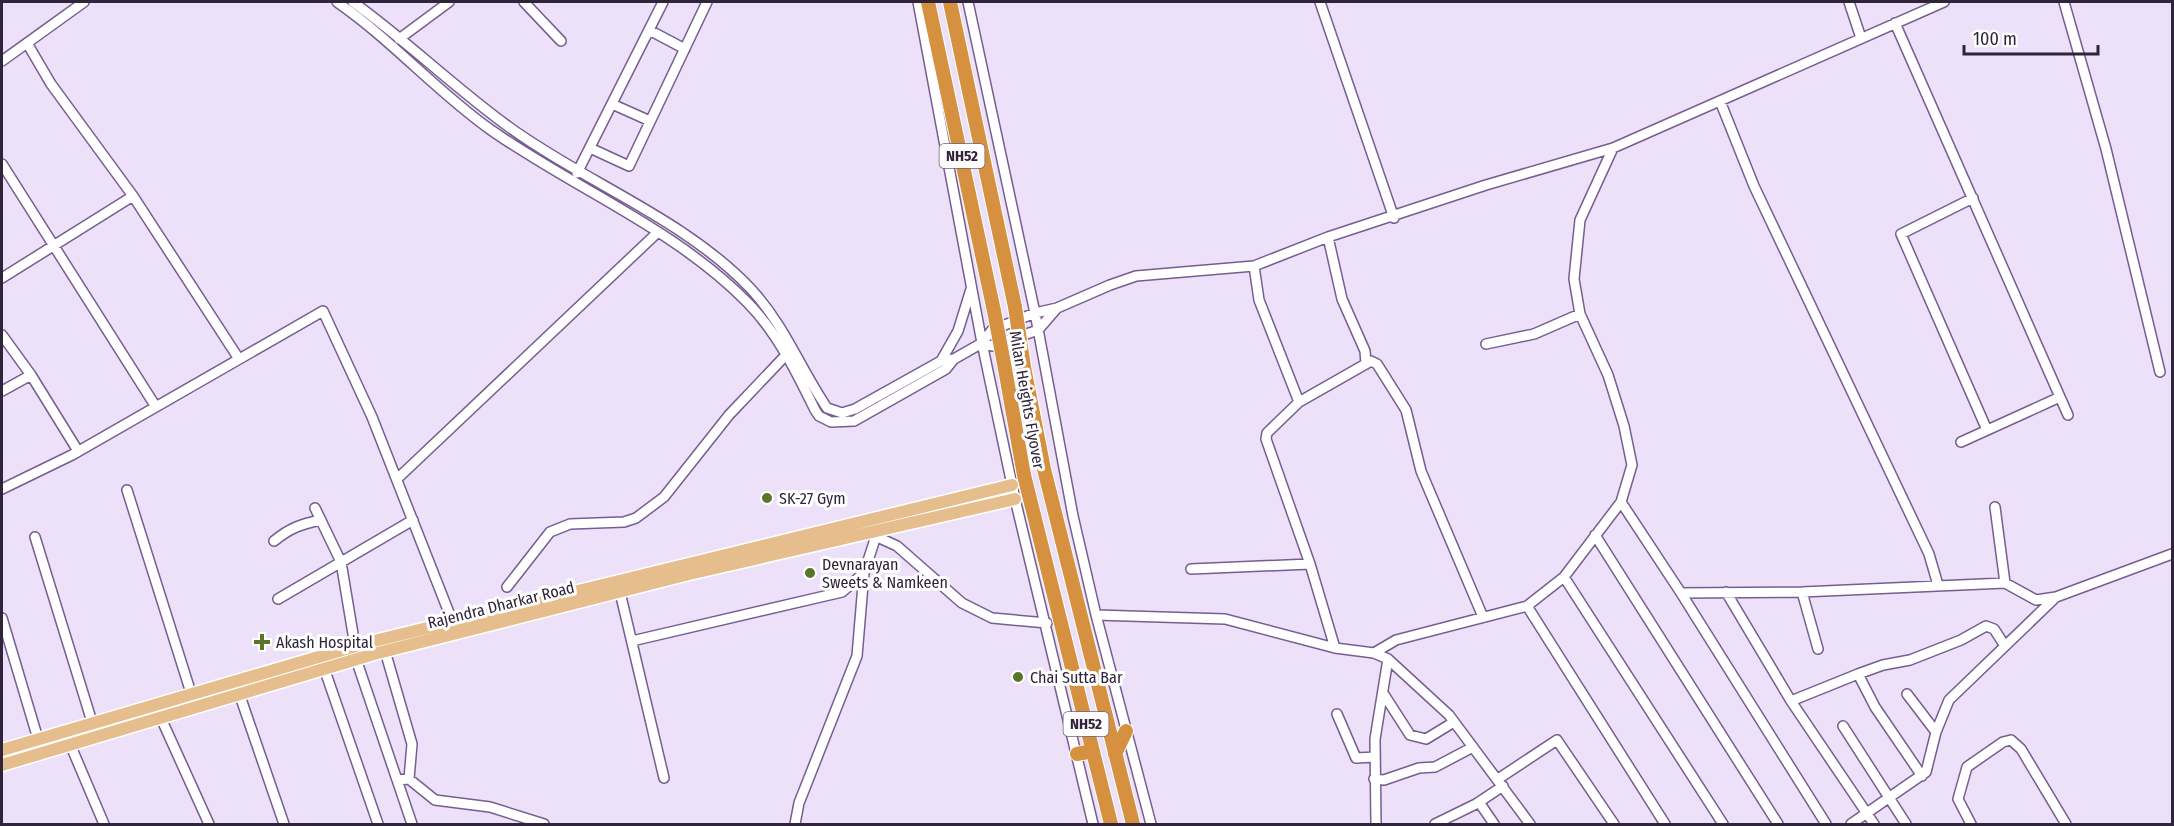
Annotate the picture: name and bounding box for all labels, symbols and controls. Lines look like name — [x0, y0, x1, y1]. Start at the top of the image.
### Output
scale bar — [1964, 18, 2098, 56]
text: 100 m — [1973, 28, 2017, 50]
road number: NH52 — [940, 144, 984, 168]
street label: Milan Heights Flyover — [1005, 329, 1049, 471]
place label: SK-27 Gym — [779, 489, 846, 508]
marker: SK-27 Gym — [760, 491, 774, 505]
place label: Devnarayan Sweets & Namkeen — [822, 555, 948, 592]
marker: Devnarayan Sweets & Namkeen — [803, 566, 817, 580]
street label: Rajendra Dharkar Road — [426, 578, 576, 632]
marker: Akash Hospital — [253, 633, 271, 651]
place label: Akash Hospital — [276, 633, 373, 652]
place label: Chai Sutta Bar — [1030, 668, 1123, 687]
marker: Chai Sutta Bar — [1011, 670, 1025, 684]
road number: NH52 — [1064, 712, 1108, 736]

